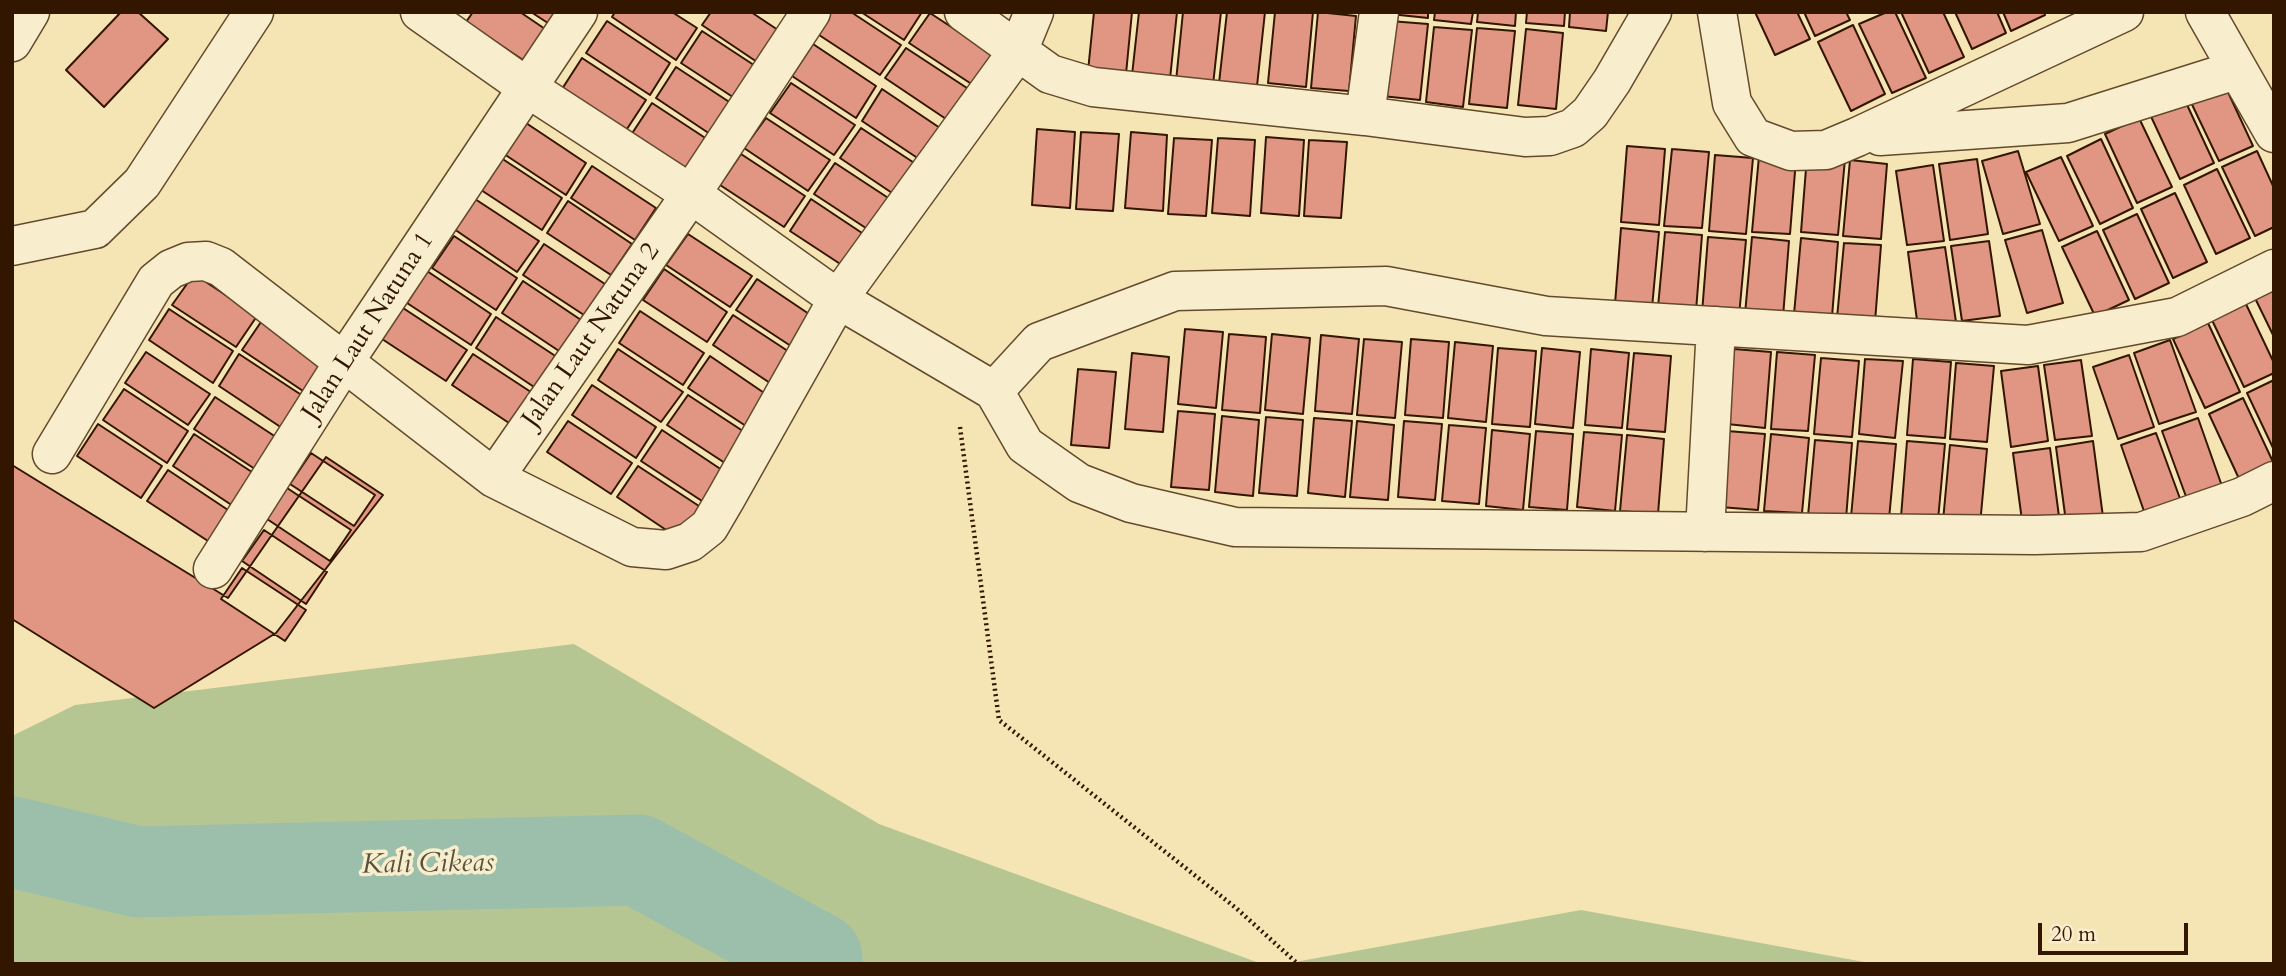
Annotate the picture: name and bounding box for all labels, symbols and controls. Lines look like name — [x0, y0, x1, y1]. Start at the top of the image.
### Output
street label: Jalan Laut Natuna 1 — [296, 227, 442, 427]
street label: Jalan Laut Natuna 2 — [517, 238, 667, 434]
water label: Kali Cikeas — [362, 847, 494, 883]
scale bar — [2041, 909, 2192, 953]
text: 20 m — [2051, 920, 2096, 949]

